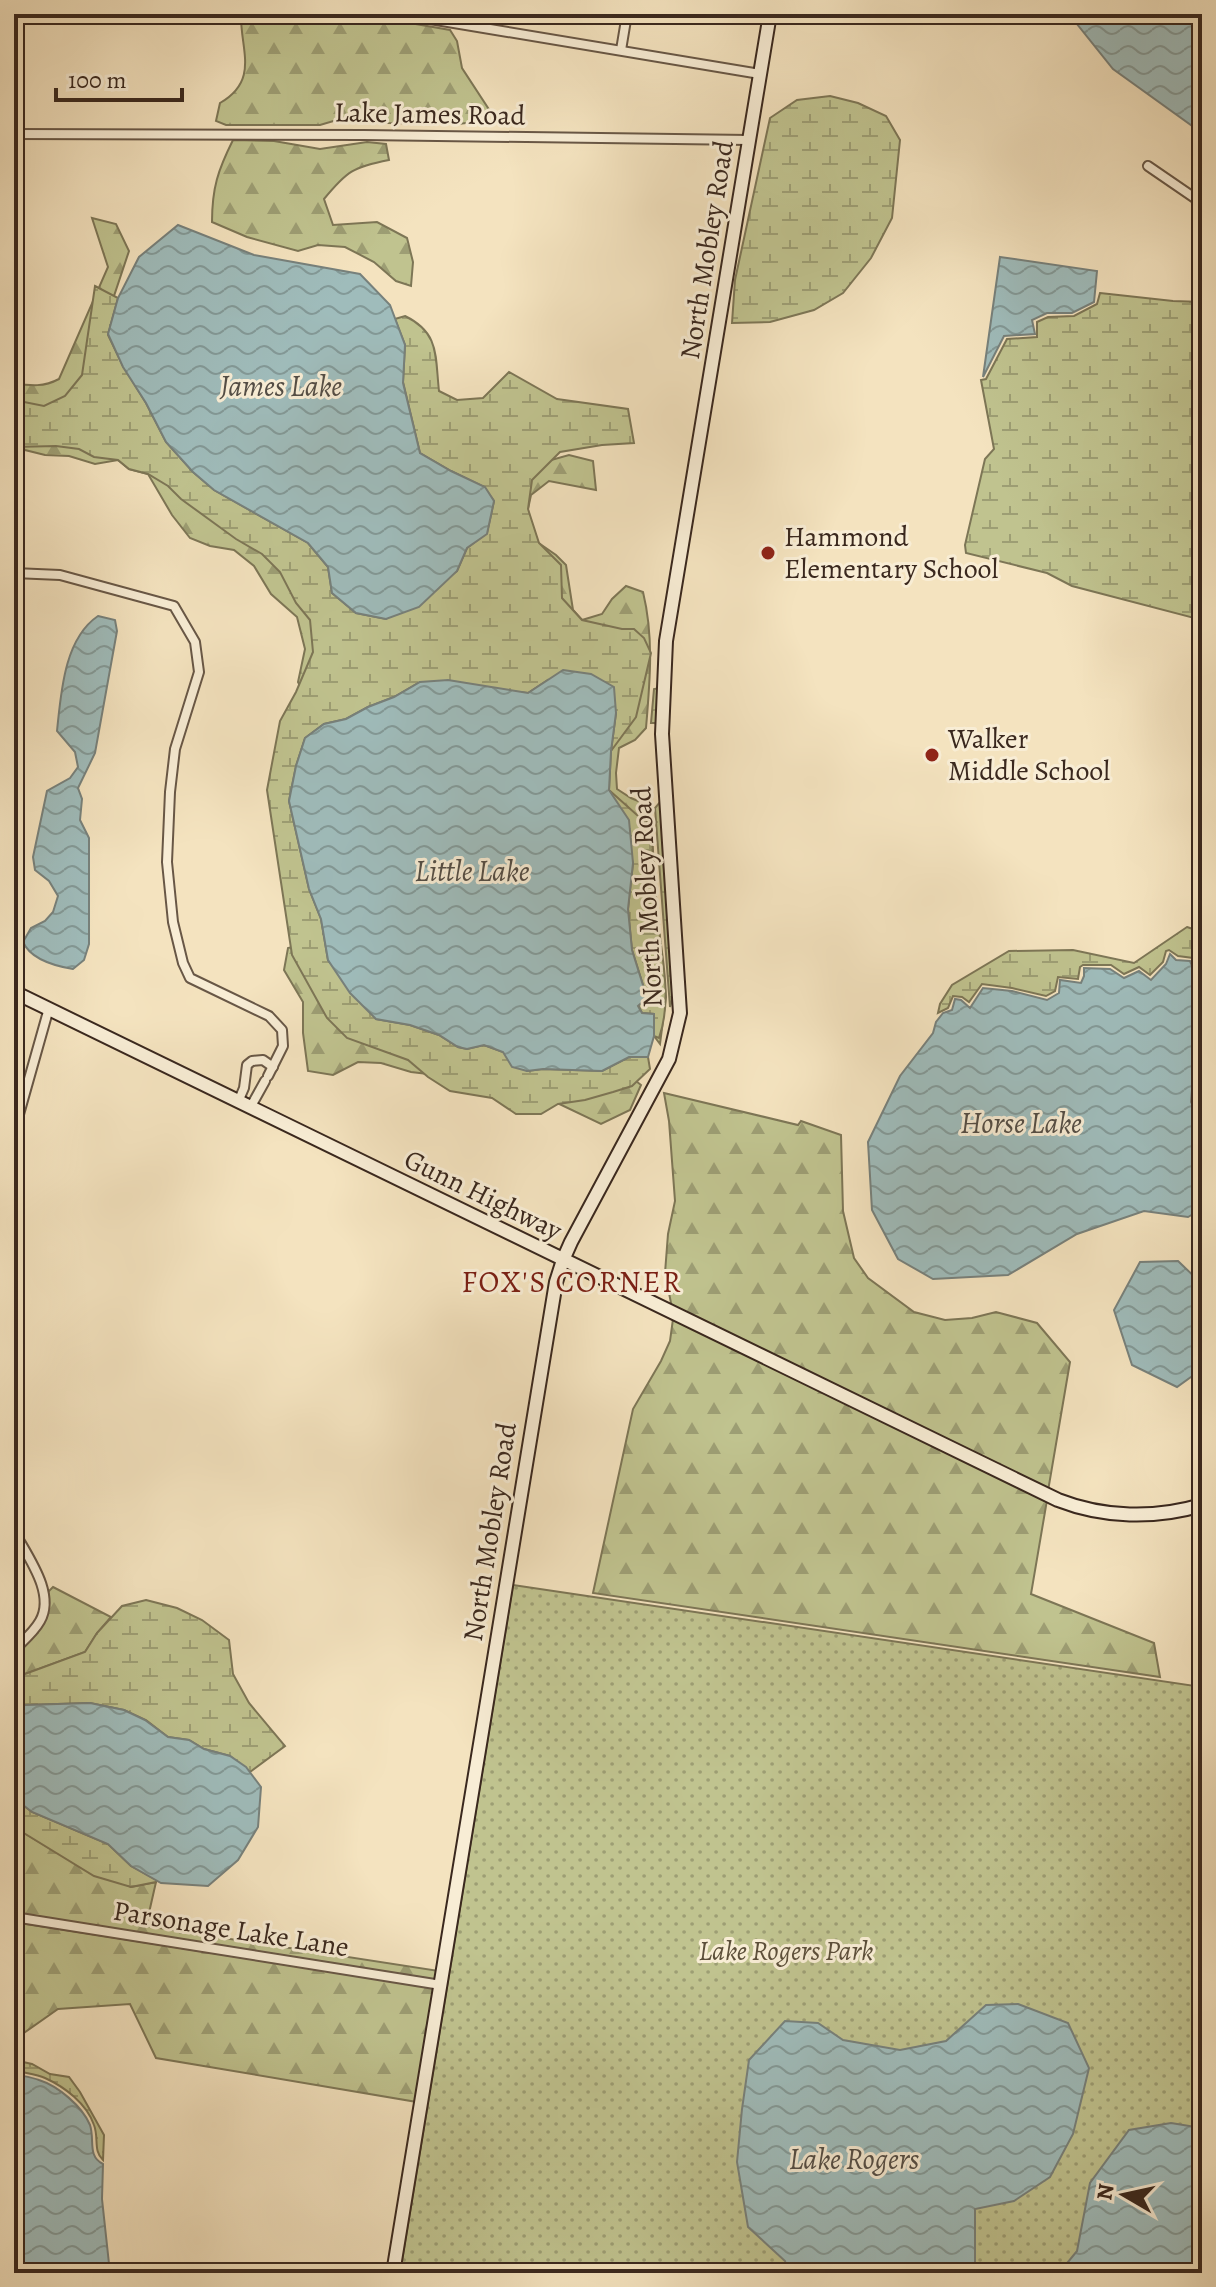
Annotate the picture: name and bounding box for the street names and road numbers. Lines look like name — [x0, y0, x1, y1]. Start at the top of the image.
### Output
street label: Lake James Road — [334, 93, 527, 135]
street label: North Mobley Road — [671, 137, 743, 362]
street label: North Mobley Road — [622, 785, 672, 1008]
street label: Gunn Highway — [398, 1140, 569, 1250]
street label: North Mobley Road — [454, 1419, 526, 1644]
street label: Parsonage Lake Lane — [110, 1892, 352, 1966]

